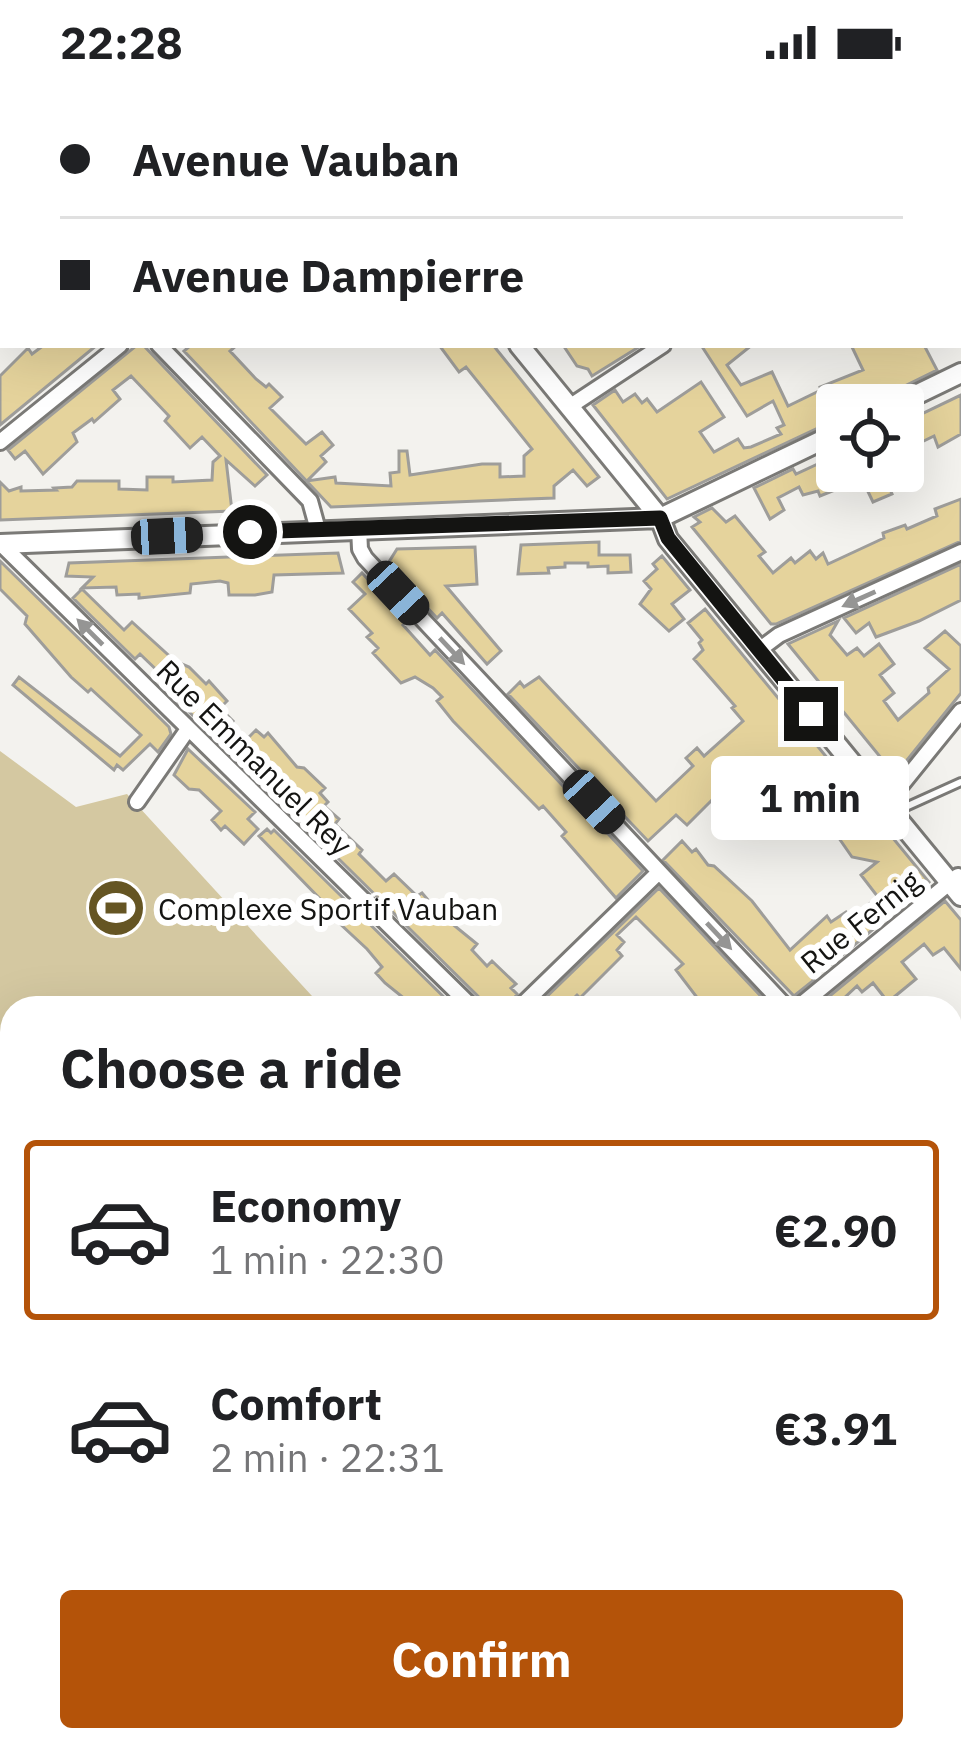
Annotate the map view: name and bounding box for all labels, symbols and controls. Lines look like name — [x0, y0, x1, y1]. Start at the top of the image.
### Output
text: 22:28 — [60, 13, 183, 71]
text: Avenue Vauban — [132, 130, 460, 188]
text: Avenue Dampierre — [132, 246, 524, 304]
map controls — [816, 384, 924, 492]
button: locate — [816, 384, 924, 492]
route start — [223, 505, 277, 559]
car — [130, 516, 204, 556]
car — [360, 554, 436, 632]
one-way arrow — [841, 589, 876, 609]
one-way arrow — [76, 618, 105, 646]
one-way arrow — [438, 637, 466, 666]
street label: Rue Emmanuel Rey — [149, 651, 361, 863]
route end — [784, 687, 838, 741]
callout: 1 min — [712, 756, 910, 840]
car — [556, 763, 632, 841]
text: 1 min — [759, 772, 861, 823]
street label: Rue Fernig — [792, 861, 928, 981]
sports icon: Complexe Sportif Vauban — [85, 877, 147, 939]
place label: Complexe Sportif Vauban — [158, 889, 498, 928]
one-way arrow — [705, 921, 733, 950]
text: Choose a ride — [60, 1033, 402, 1103]
icon: car — [66, 1176, 174, 1284]
text: Economy — [210, 1176, 401, 1234]
text: €2.90 — [774, 1201, 897, 1259]
text: 1 min · 22:30 — [210, 1234, 445, 1285]
icon: car — [66, 1374, 174, 1482]
text: Comfort — [210, 1374, 382, 1432]
text: €3.91 — [774, 1399, 897, 1457]
text: 2 min · 22:31 — [210, 1432, 445, 1483]
button: Confirm — [60, 1590, 903, 1728]

